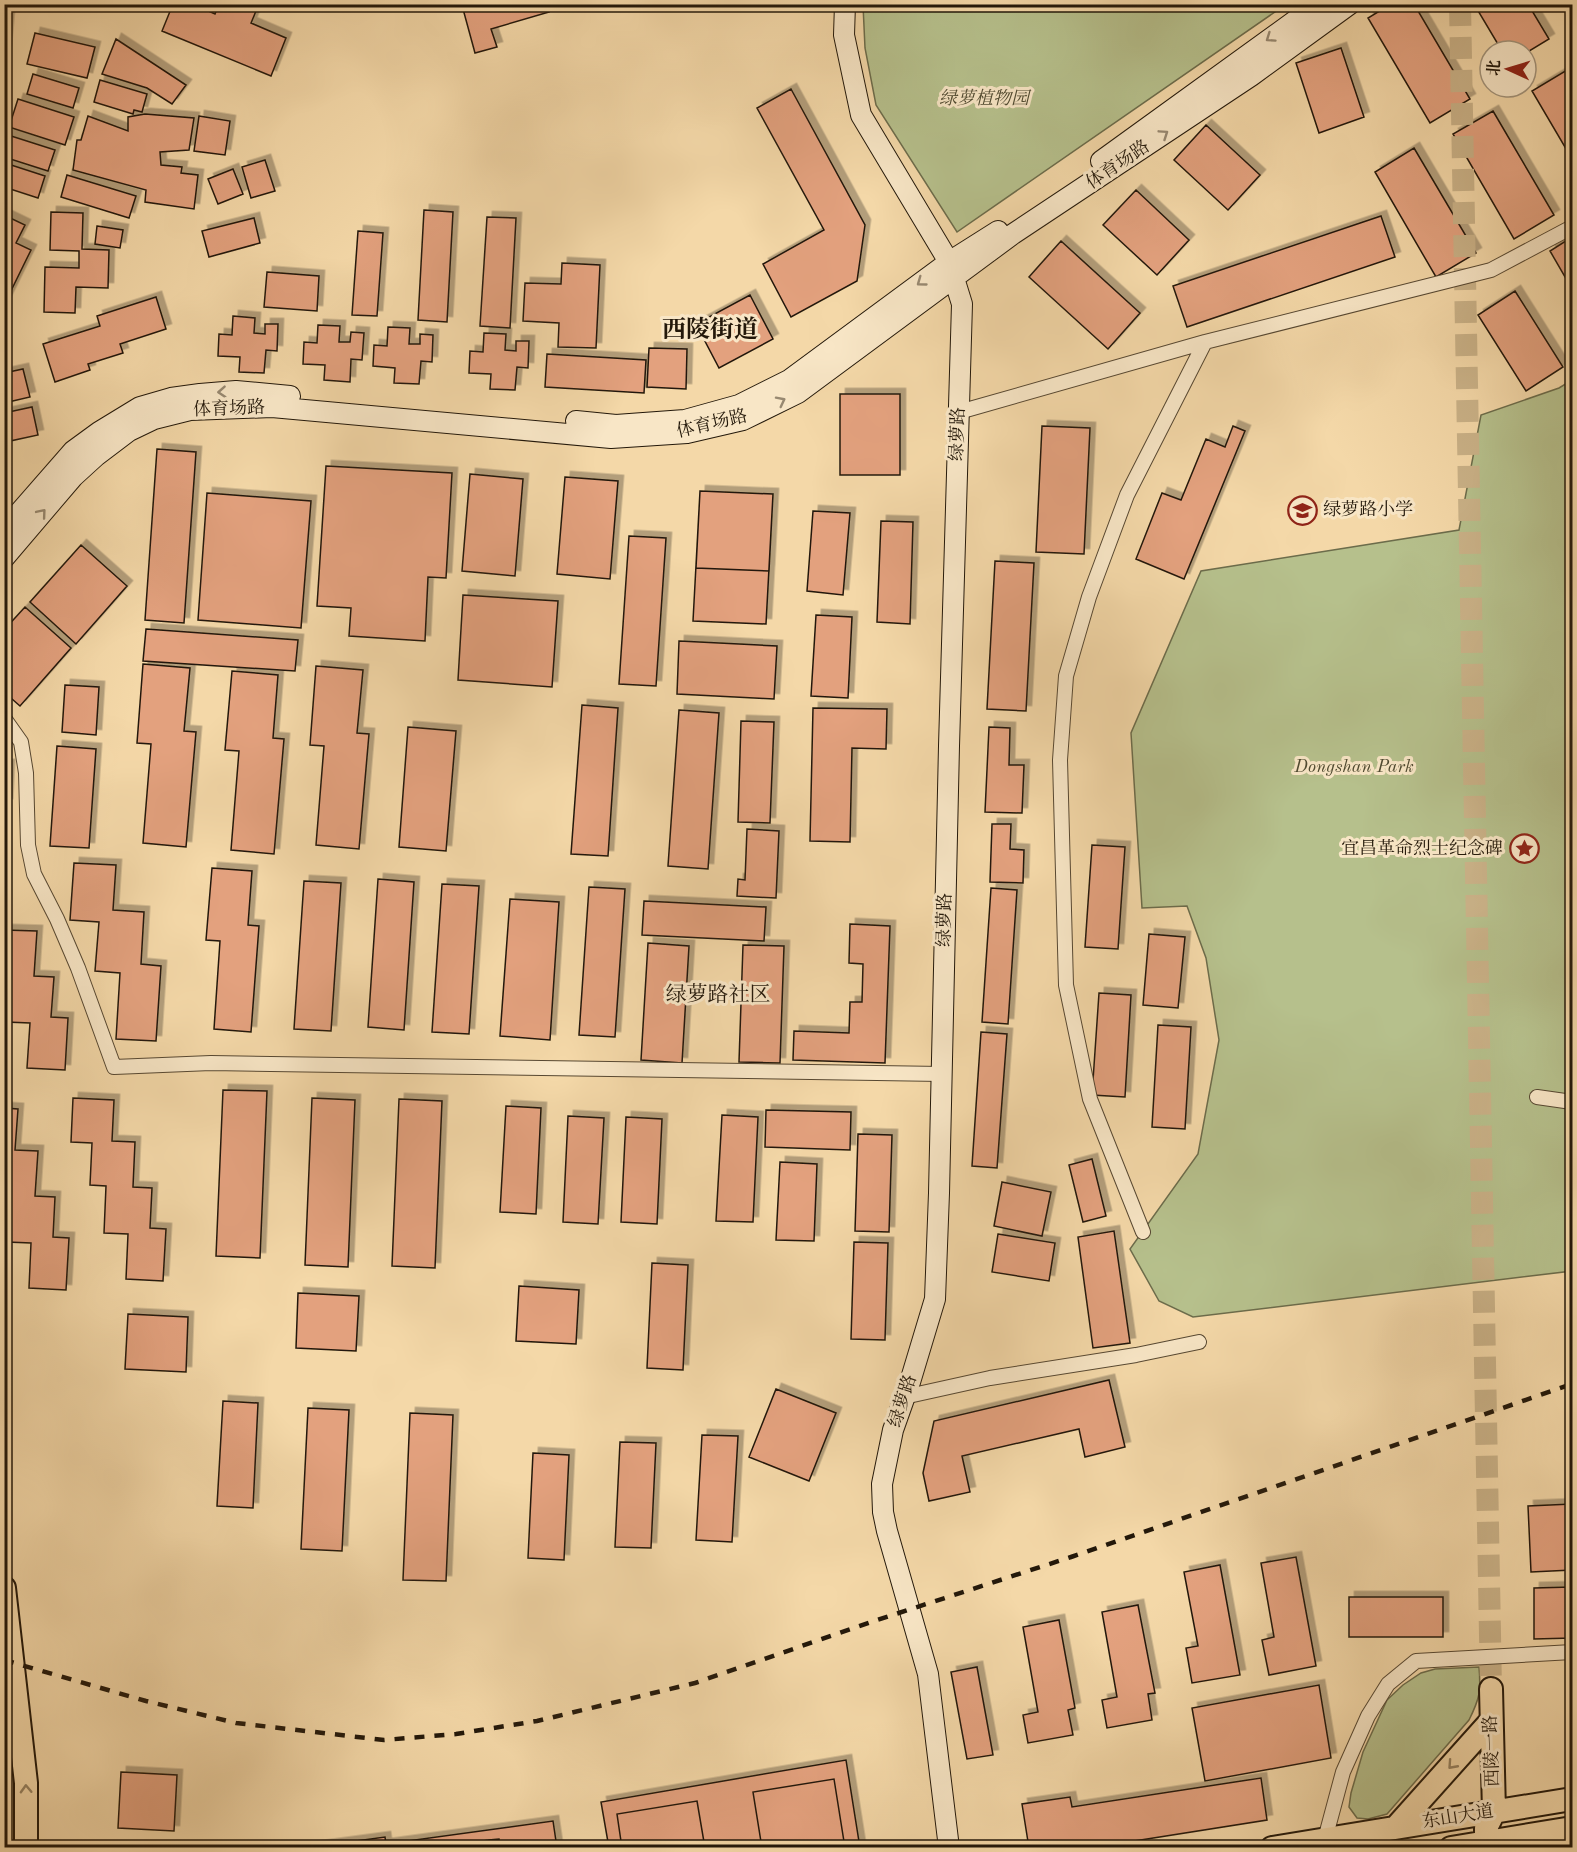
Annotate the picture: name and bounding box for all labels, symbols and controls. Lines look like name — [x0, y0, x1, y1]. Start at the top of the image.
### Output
one-way arrow — [1266, 31, 1277, 42]
north arrow — [1478, 39, 1538, 99]
text: 北 — [1484, 59, 1504, 77]
park label: 绿萝植物园 — [939, 88, 1032, 108]
one-way arrow — [1158, 130, 1169, 141]
street label: 体育场路 — [1082, 136, 1153, 193]
one-way arrow — [917, 275, 928, 286]
district label: 西陵街道 — [662, 316, 758, 343]
one-way arrow — [218, 385, 227, 398]
street label: 体育场路 — [193, 397, 265, 419]
one-way arrow — [774, 397, 785, 408]
street label: 体育场路 — [674, 405, 749, 441]
street label: 绿萝路 — [946, 407, 968, 461]
school or university icon: 绿萝路小学 — [1286, 494, 1318, 526]
place label: 绿萝路小学 — [1323, 499, 1413, 519]
one-way arrow — [35, 509, 46, 520]
park label: Dongshan Park — [1293, 758, 1414, 776]
place icon: 宜昌革命烈士纪念碑 — [1508, 833, 1540, 865]
place label: 宜昌革命烈士纪念碑 — [1341, 838, 1503, 858]
street label: 绿萝路 — [934, 893, 954, 947]
district label: 绿萝路社区 — [666, 983, 771, 1006]
street label: 绿萝路 — [884, 1372, 920, 1429]
street label: 西陵一路 — [1480, 1715, 1502, 1787]
one-way arrow — [1448, 1758, 1459, 1768]
one-way arrow — [20, 1785, 32, 1794]
street label: 东山大道 — [1421, 1801, 1495, 1832]

